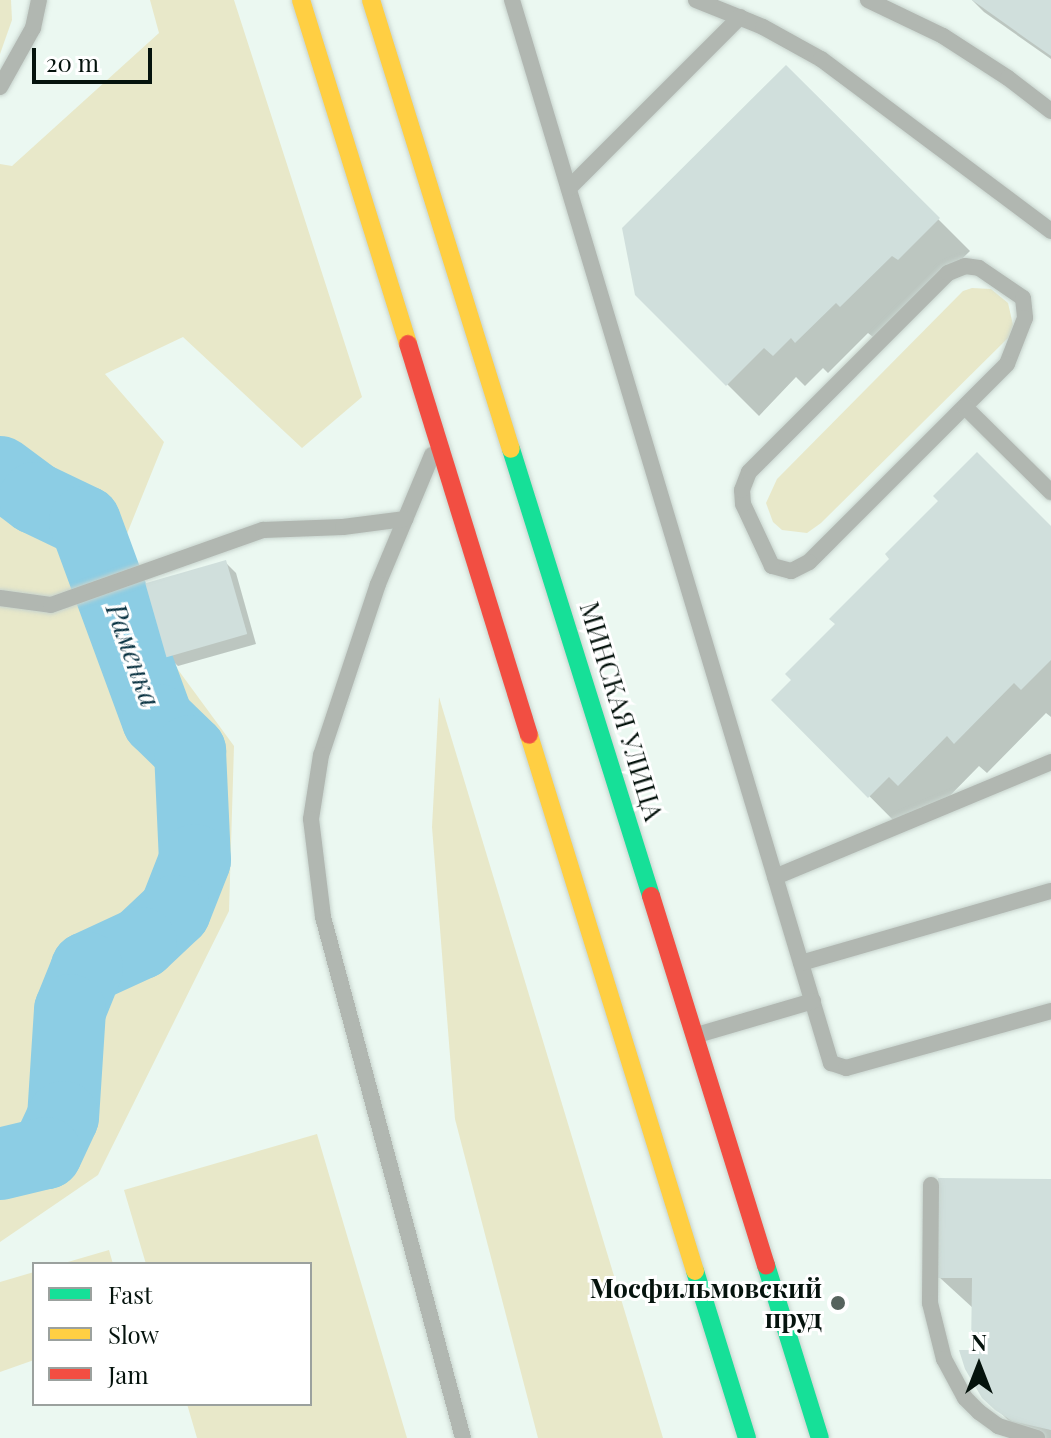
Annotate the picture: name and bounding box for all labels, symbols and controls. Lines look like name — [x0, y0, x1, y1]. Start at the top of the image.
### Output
scale bar — [36, 32, 156, 82]
text: 20 m — [46, 46, 99, 78]
street label: МИНСКАЯ УЛИЦА — [574, 598, 670, 824]
water label: Раменка — [100, 599, 168, 711]
legend — [32, 1262, 312, 1406]
place label: Мосфильмовский пруд — [590, 1272, 822, 1334]
text: Fast — [108, 1278, 153, 1310]
marker: Мосфильмовский пруд — [829, 1294, 847, 1312]
text: Slow — [108, 1318, 159, 1350]
north arrow — [939, 1326, 1019, 1406]
text: N — [971, 1327, 987, 1357]
text: Jam — [108, 1358, 149, 1390]

